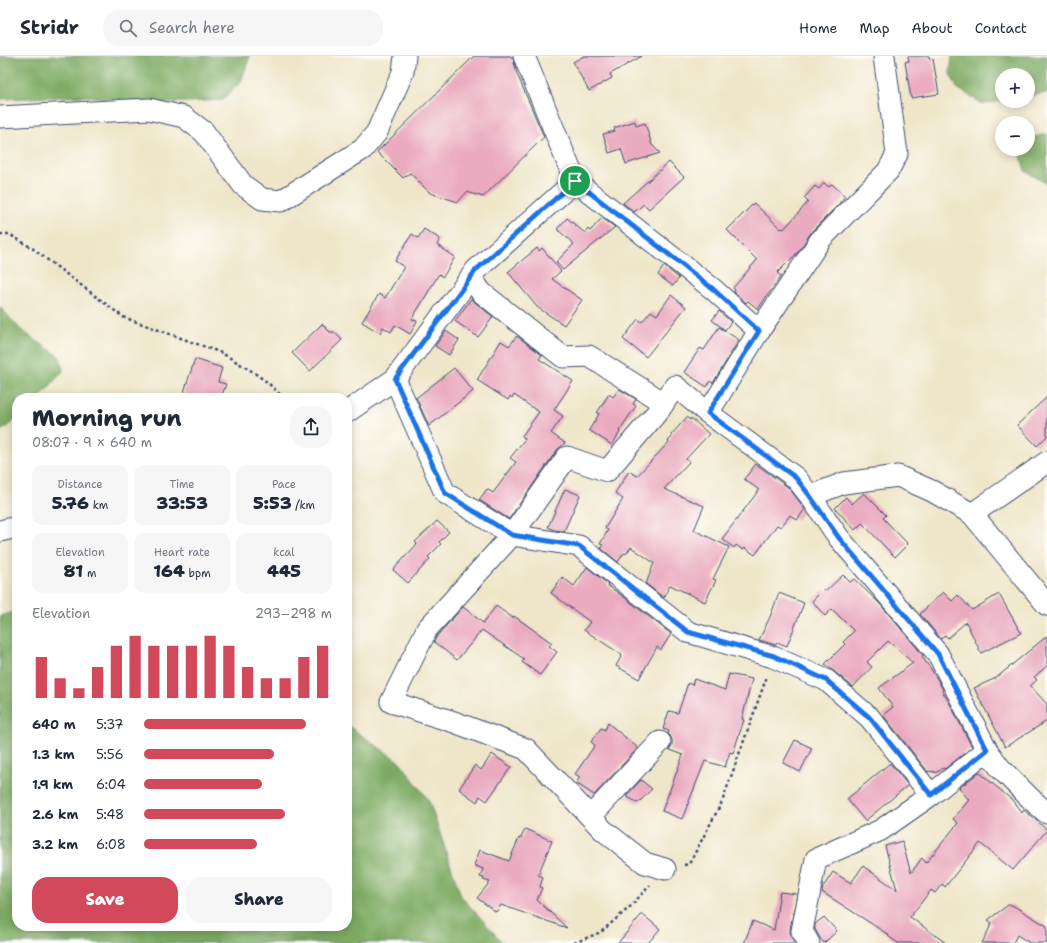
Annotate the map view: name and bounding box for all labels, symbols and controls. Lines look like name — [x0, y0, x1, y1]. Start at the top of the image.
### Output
search box — [103, 10, 383, 46]
text: Stridr — [20, 15, 79, 40]
icon: search — [117, 17, 139, 39]
text: Search here — [149, 18, 235, 38]
text: Home — [799, 19, 838, 37]
text: Map — [860, 19, 890, 37]
text: About — [912, 19, 953, 37]
text: Contact — [975, 19, 1027, 37]
map controls — [995, 68, 1035, 156]
button: + — [995, 68, 1035, 108]
button: − — [995, 116, 1035, 156]
pin — [558, 164, 592, 198]
icon: arrive — [564, 170, 586, 192]
text: Morning run — [32, 404, 182, 433]
button: share — [290, 406, 332, 448]
text: 08:07 · 9 × 640 m — [32, 434, 152, 451]
text: Distance — [57, 477, 103, 492]
text: Time — [169, 477, 195, 492]
text: Pace — [272, 477, 296, 492]
text: 5.76 — [52, 492, 89, 514]
text: 33:53 — [156, 492, 208, 514]
text: 5:53 — [253, 492, 292, 514]
text: km — [89, 498, 108, 513]
text: /km — [292, 498, 315, 513]
text: Elevation — [55, 545, 105, 560]
text: Heart rate — [154, 545, 210, 560]
text: kcal — [273, 545, 295, 560]
text: 81 — [64, 560, 83, 582]
text: 164 — [153, 560, 185, 582]
text: 445 — [267, 560, 301, 582]
text: m — [83, 566, 96, 581]
text: bpm — [185, 566, 211, 581]
text: Elevation — [32, 605, 90, 622]
text: 293–298 m — [255, 605, 332, 622]
text: 640 m — [32, 716, 76, 733]
text: 5:37 — [96, 716, 123, 733]
text: 1.3 km — [32, 746, 75, 763]
text: 5:56 — [96, 746, 124, 763]
text: 1.9 km — [32, 776, 73, 793]
text: 6:04 — [96, 776, 126, 793]
text: 2.6 km — [32, 806, 78, 823]
text: 5:48 — [96, 806, 124, 823]
text: 3.2 km — [32, 836, 78, 853]
text: 6:08 — [96, 836, 126, 853]
button: Save — [32, 877, 178, 923]
button: Share — [186, 877, 332, 923]

